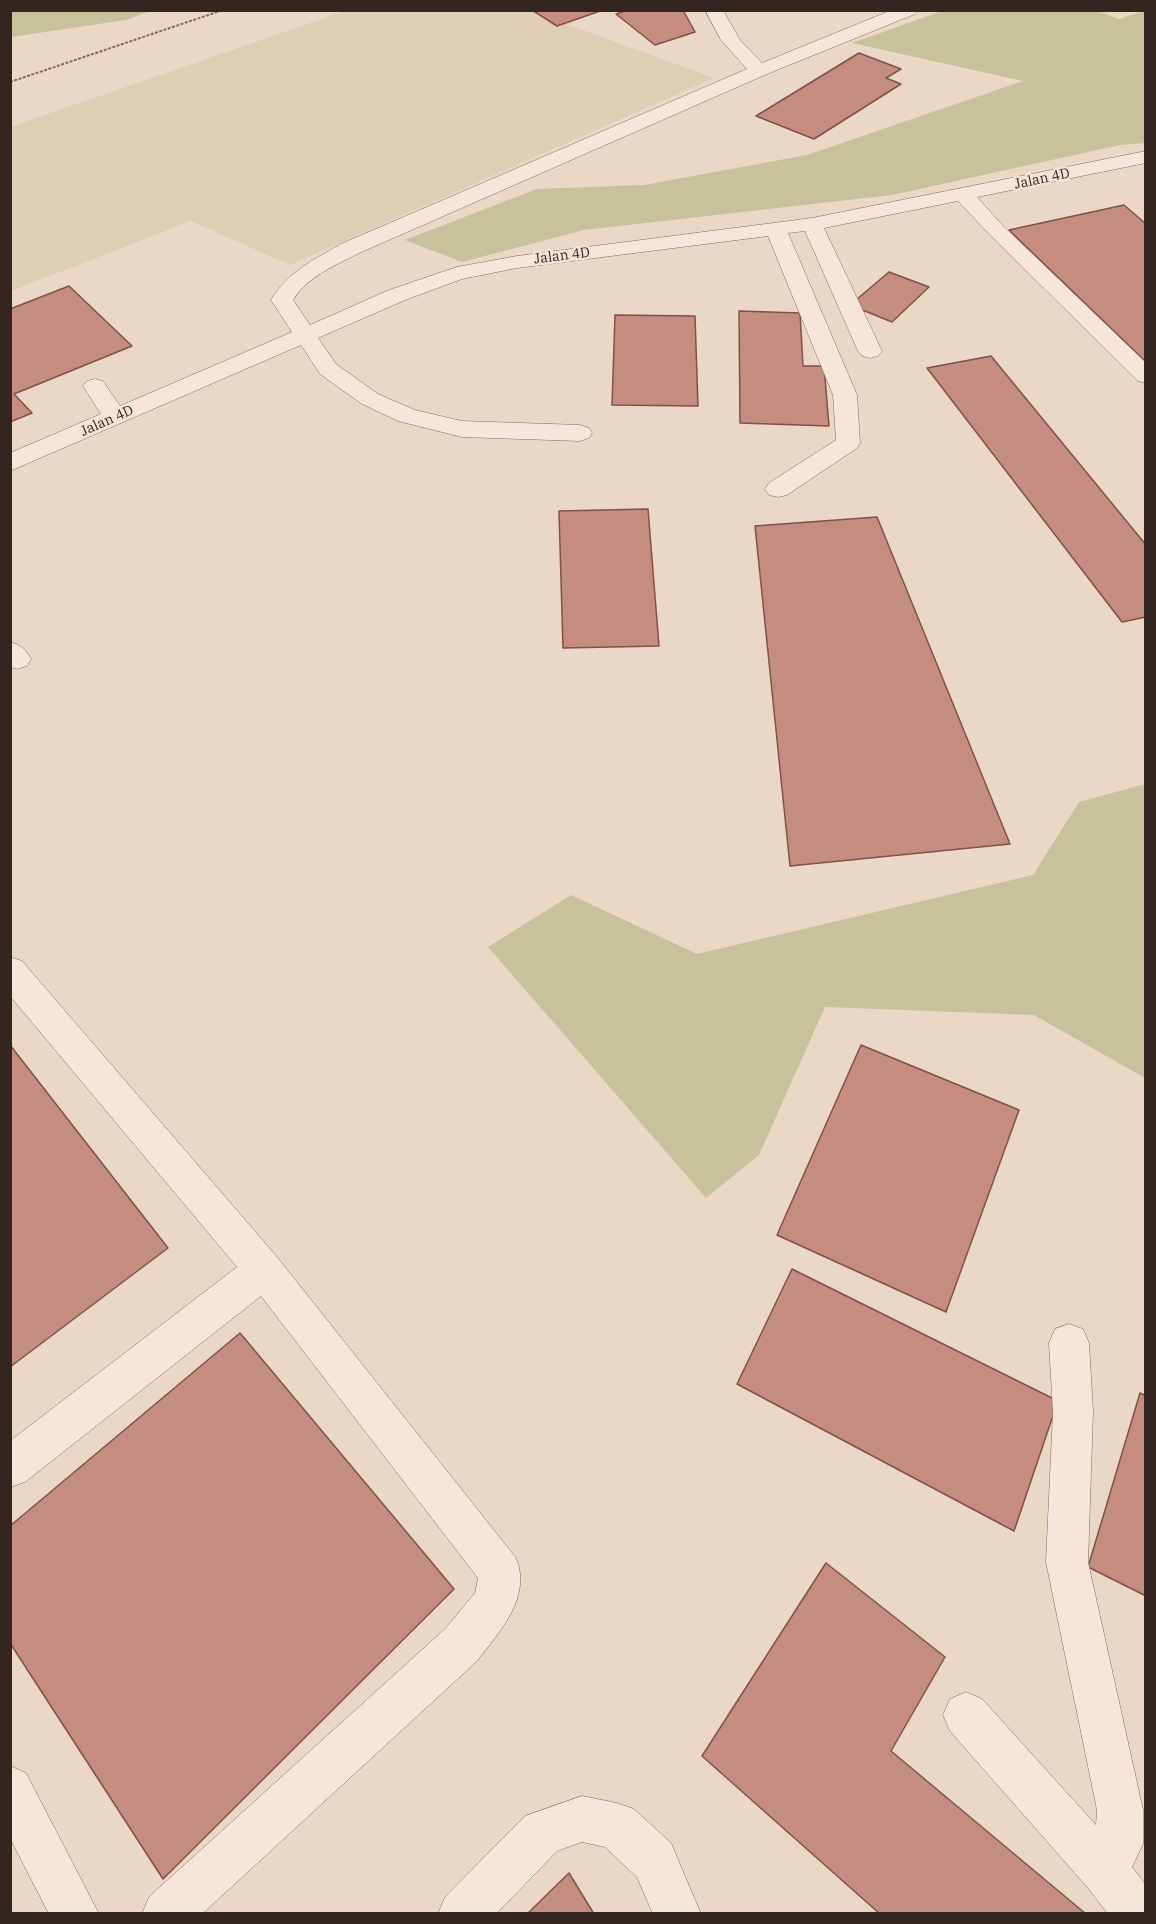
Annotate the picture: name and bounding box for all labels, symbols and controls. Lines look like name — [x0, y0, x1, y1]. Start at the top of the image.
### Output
street label: Jalan 4D — [1013, 165, 1071, 193]
street label: Jalan 4D — [533, 244, 591, 268]
street label: Jalan 4D — [78, 402, 136, 440]

